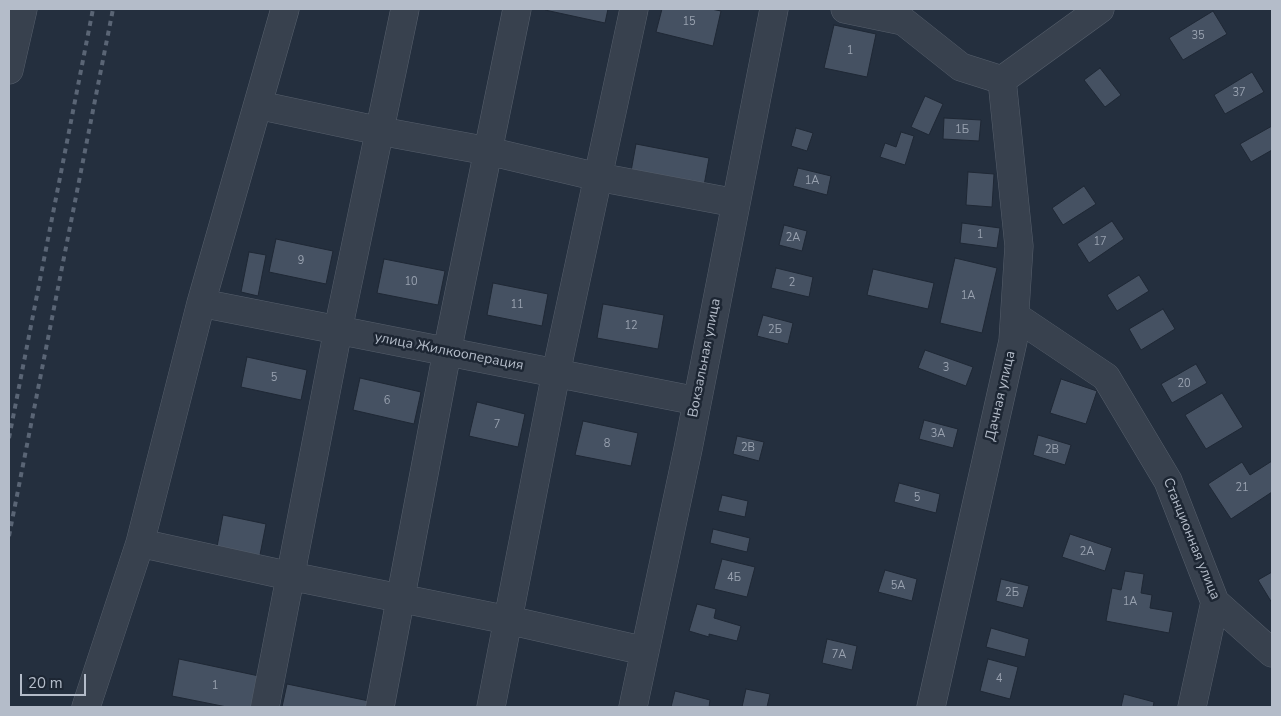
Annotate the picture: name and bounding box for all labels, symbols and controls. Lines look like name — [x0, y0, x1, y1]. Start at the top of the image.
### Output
house number: 15 — [682, 15, 696, 29]
house number: 35 — [1191, 29, 1205, 43]
house number: 1 — [847, 44, 853, 58]
house number: 37 — [1232, 86, 1246, 100]
house number: 1Б — [955, 123, 969, 137]
house number: 1А — [805, 174, 819, 188]
house number: 1 — [977, 228, 983, 242]
house number: 2А — [786, 231, 800, 245]
house number: 17 — [1093, 235, 1107, 249]
house number: 9 — [298, 254, 304, 268]
house number: 10 — [404, 275, 418, 289]
house number: 2 — [789, 276, 795, 290]
house number: 1А — [961, 289, 975, 303]
street label: Вокзальная улица — [685, 297, 725, 419]
house number: 11 — [510, 298, 524, 312]
house number: 12 — [624, 319, 638, 333]
house number: 2Б — [768, 323, 782, 337]
street label: улица Жилкооперация — [373, 329, 525, 375]
street label: Дачная улица — [982, 349, 1020, 443]
house number: 3 — [943, 361, 949, 375]
house number: 5 — [271, 371, 277, 385]
house number: 20 — [1177, 377, 1191, 391]
house number: 6 — [384, 394, 390, 408]
house number: 7 — [494, 418, 500, 432]
house number: 3А — [931, 427, 945, 441]
house number: 8 — [604, 437, 610, 451]
house number: 2В — [741, 441, 755, 455]
house number: 2В — [1045, 443, 1059, 457]
street label: Станционная улица — [1159, 476, 1223, 602]
house number: 21 — [1235, 481, 1249, 495]
house number: 5 — [914, 491, 920, 505]
house number: 2А — [1080, 545, 1094, 559]
house number: 4Б — [727, 571, 741, 585]
house number: 5А — [891, 579, 905, 593]
house number: 2Б — [1005, 586, 1019, 600]
house number: 1А — [1123, 595, 1137, 609]
house number: 7А — [832, 648, 846, 662]
scale bar — [22, 664, 89, 696]
house number: 4 — [996, 672, 1002, 686]
text: 20 m — [28, 673, 63, 693]
house number: 1 — [212, 679, 218, 693]

